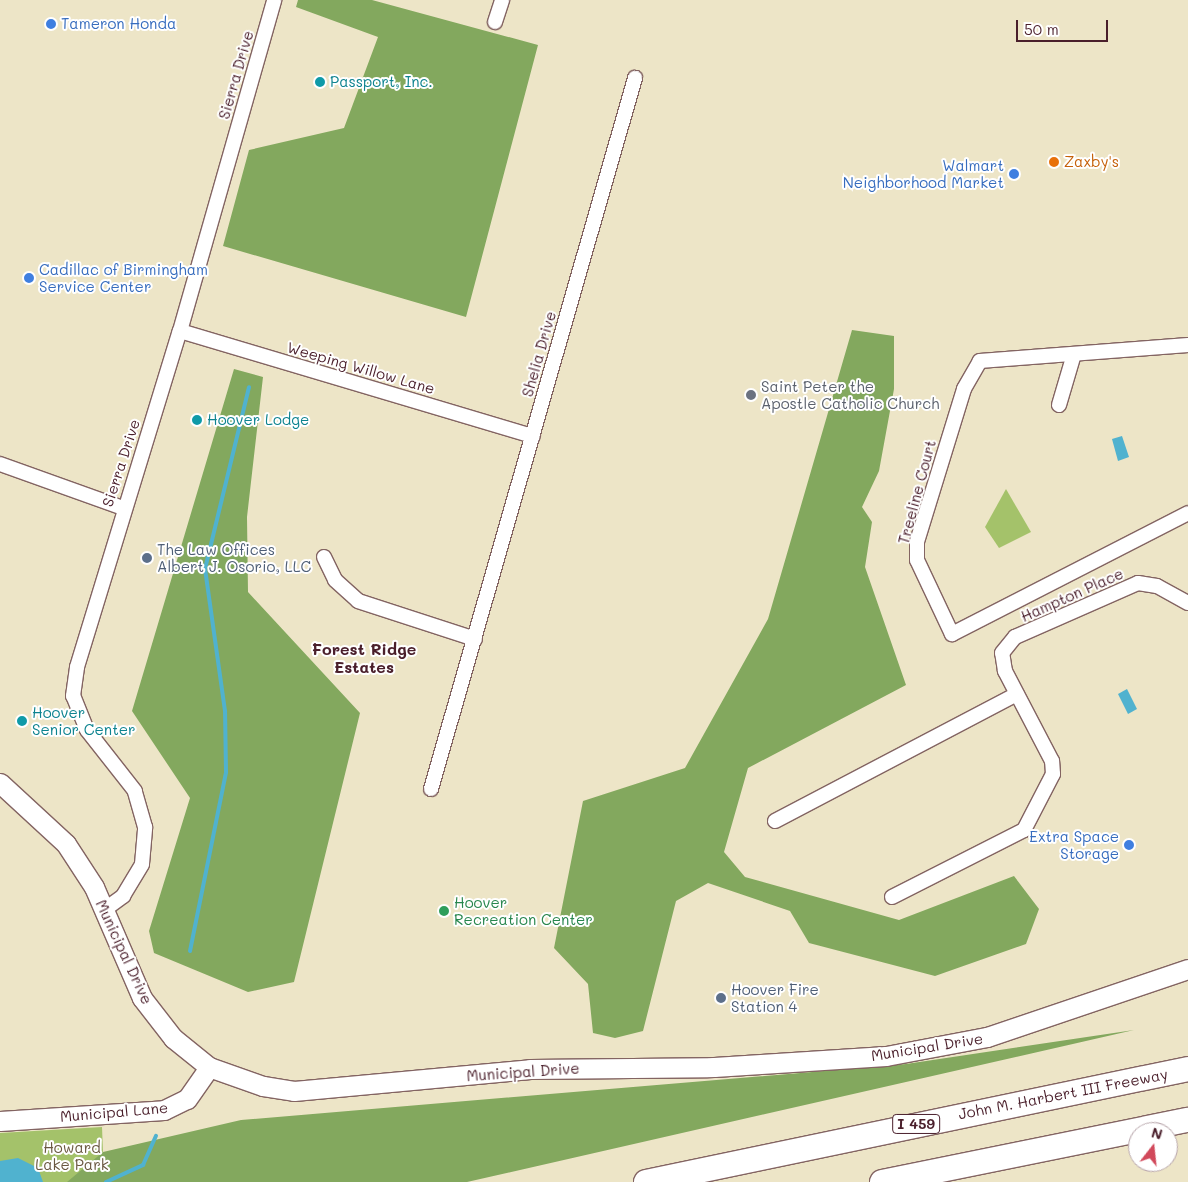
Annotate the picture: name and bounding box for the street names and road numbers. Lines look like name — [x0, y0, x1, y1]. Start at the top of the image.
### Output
street label: Sierra Drive — [215, 29, 257, 121]
street label: Shelia Drive — [518, 309, 560, 399]
street label: Weeping Willow Lane — [285, 338, 437, 398]
street label: Sierra Drive — [98, 417, 144, 509]
street label: Treeline Court — [894, 438, 940, 546]
street label: Hampton Place — [1018, 564, 1126, 626]
street label: Municipal Drive — [92, 897, 156, 1007]
street label: Municipal Drive — [870, 1029, 984, 1065]
street label: Municipal Drive — [466, 1059, 580, 1085]
street label: John M. Harbert III Freeway — [957, 1065, 1169, 1123]
street label: Municipal Lane — [59, 1098, 169, 1126]
road number: I 459 — [891, 1112, 941, 1136]

